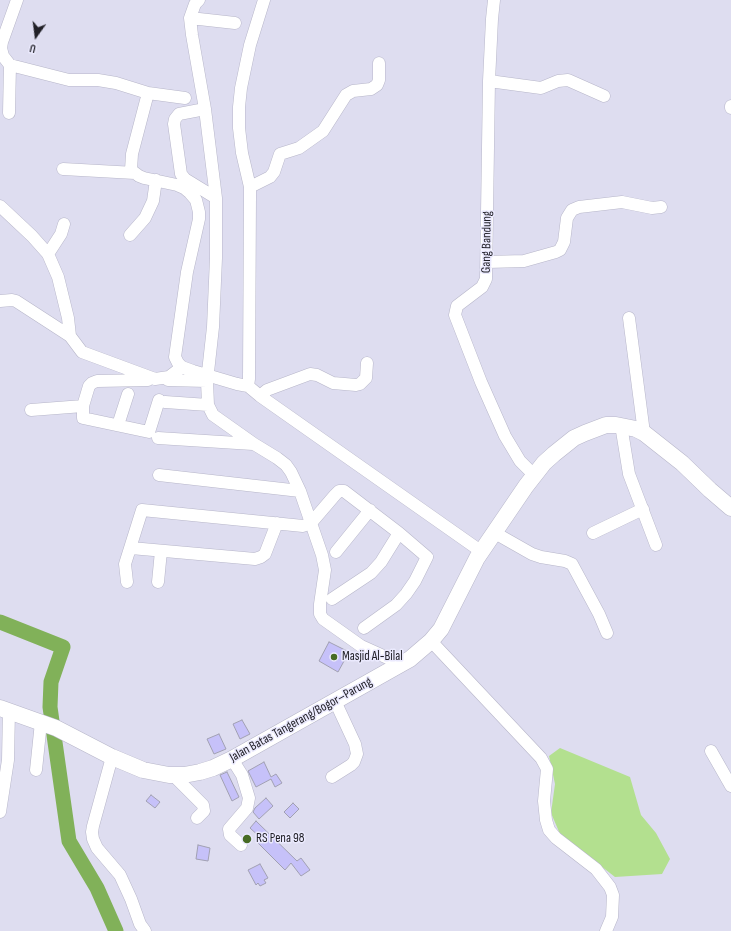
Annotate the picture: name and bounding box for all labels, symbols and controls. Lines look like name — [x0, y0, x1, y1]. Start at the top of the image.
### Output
north arrow — [16, 16, 56, 56]
text: U — [29, 41, 37, 55]
street label: Gang Bandung — [479, 211, 495, 273]
place label: Masjid Al-Bilal — [342, 649, 403, 665]
marker: Masjid Al-Bilal — [329, 652, 339, 662]
street label: Jalan Batas Tangerang/Bogor–Parung — [227, 674, 375, 766]
place label: RS Pena 98 — [256, 831, 304, 847]
marker: RS Pena 98 — [241, 833, 253, 845]

